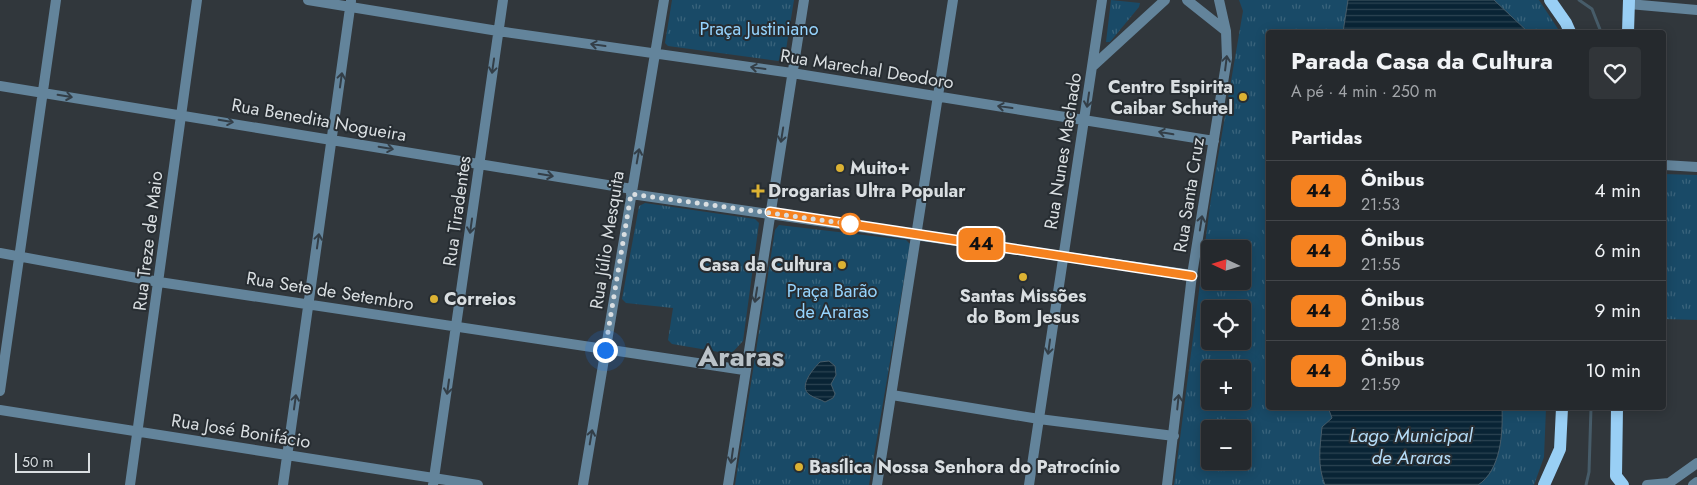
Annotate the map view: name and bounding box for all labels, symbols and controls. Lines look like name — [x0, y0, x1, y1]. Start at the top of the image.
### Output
park label: Praça Justiniano — [699, 16, 819, 42]
one-way arrow — [590, 40, 606, 50]
street label: Rua Marechal Deodoro — [778, 42, 956, 96]
text: Parada Casa da Cultura — [1291, 43, 1553, 78]
button: heart — [1589, 47, 1641, 99]
one-way arrow — [1221, 55, 1231, 71]
one-way arrow — [488, 57, 498, 73]
one-way arrow — [751, 63, 767, 73]
street label: Rua Nunes Machado — [1038, 71, 1088, 231]
one-way arrow — [336, 73, 346, 89]
place label: Centro Espirita Caibar Schutel — [1108, 74, 1233, 121]
text: A pé · 4 min · 250 m — [1291, 80, 1437, 103]
one-way arrow — [57, 91, 73, 101]
marker: Centro Espirita Caibar Schutel — [1237, 91, 1249, 103]
street label: Rua Benedita Nogueira — [229, 92, 409, 148]
one-way arrow — [1082, 92, 1092, 108]
one-way arrow — [998, 102, 1014, 112]
one-way arrow — [218, 117, 234, 127]
text: Partidas — [1291, 124, 1362, 151]
one-way arrow — [777, 126, 787, 142]
one-way arrow — [1158, 127, 1174, 137]
street label: Rua Santa Cruz — [1167, 135, 1211, 254]
one-way arrow — [378, 144, 394, 154]
one-way arrow — [633, 148, 643, 164]
street label: Rua Tiradentes — [436, 154, 478, 268]
place label: Muito+ — [850, 155, 910, 181]
marker: Muito+ — [834, 162, 846, 174]
text: Ônibus — [1361, 166, 1424, 193]
street label: Rua Treze de Maio — [127, 169, 170, 312]
street label: Rua Júlio Mesquita — [583, 169, 631, 311]
one-way arrow — [538, 170, 554, 180]
text: 4 min — [1594, 177, 1641, 204]
place label: Drogarias Ultra Popular — [768, 178, 966, 204]
text: 44 — [1306, 178, 1331, 204]
marker: Drogarias Ultra Popular — [752, 185, 764, 197]
text: 21:53 — [1361, 193, 1400, 216]
unlabelled marker — [839, 213, 861, 235]
one-way arrow — [1196, 216, 1206, 232]
one-way arrow — [466, 218, 476, 234]
text: Ônibus — [1361, 226, 1424, 253]
line badge: 44 — [958, 228, 1004, 260]
text: 44 — [968, 231, 994, 257]
one-way arrow — [313, 234, 323, 250]
text: 6 min — [1595, 237, 1641, 264]
text: 44 — [1306, 238, 1331, 264]
north arrow — [1201, 240, 1251, 290]
map controls — [1201, 240, 1251, 470]
place label: Casa da Cultura — [699, 252, 832, 278]
text: 21:55 — [1361, 253, 1400, 276]
marker: Casa da Cultura — [836, 259, 848, 271]
street label: Rua Sete de Setembro — [244, 265, 416, 317]
marker: Santas Missões do Bom Jesus — [1017, 271, 1029, 283]
park label: Praça Barão de Araras — [787, 278, 877, 325]
place label: Santas Missões do Bom Jesus — [960, 283, 1086, 330]
place label: Correios — [444, 286, 516, 312]
text: Ônibus — [1361, 286, 1424, 313]
one-way arrow — [751, 287, 761, 303]
marker: Correios — [428, 293, 440, 305]
text: 9 min — [1595, 297, 1641, 324]
text: 44 — [1306, 298, 1331, 324]
button: locate — [1201, 300, 1251, 350]
text: 21:58 — [1361, 313, 1400, 336]
district label: Araras — [697, 336, 784, 377]
your location — [593, 338, 618, 363]
one-way arrow — [1044, 339, 1054, 355]
text: Ônibus — [1361, 346, 1424, 373]
text: 10 min — [1586, 357, 1641, 384]
text: 44 — [1306, 358, 1331, 384]
button: + — [1201, 360, 1251, 410]
text: 21:59 — [1361, 373, 1400, 396]
one-way arrow — [442, 379, 452, 395]
one-way arrow — [290, 394, 300, 410]
one-way arrow — [1173, 394, 1183, 410]
street label: Rua José Bonifácio — [170, 407, 313, 455]
button: − — [1201, 420, 1251, 470]
water label: Lago Municipal de Araras — [1349, 422, 1473, 471]
one-way arrow — [586, 429, 596, 445]
one-way arrow — [727, 447, 737, 463]
scale bar — [15, 450, 90, 473]
text: 50 m — [22, 452, 53, 472]
place label: Basílica Nossa Senhora do Patrocínio — [809, 454, 1121, 480]
marker: Basílica Nossa Senhora do Patrocínio — [793, 461, 805, 473]

